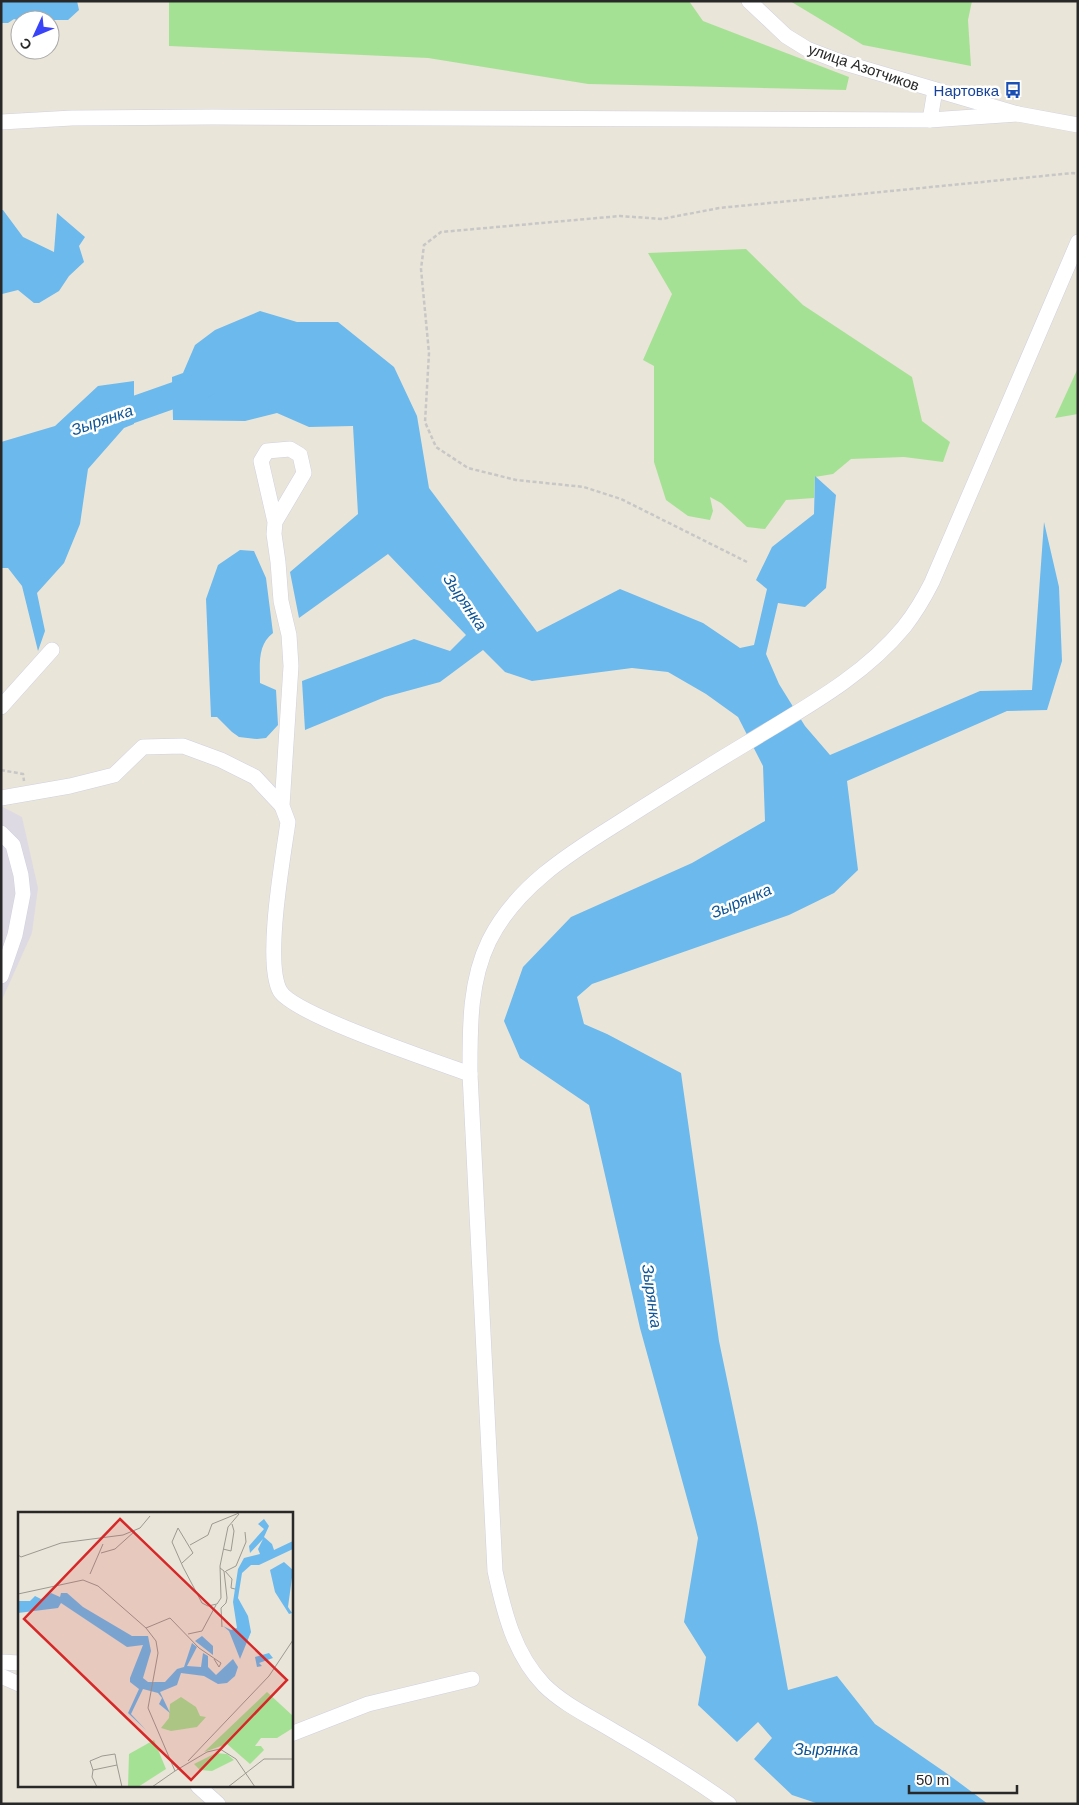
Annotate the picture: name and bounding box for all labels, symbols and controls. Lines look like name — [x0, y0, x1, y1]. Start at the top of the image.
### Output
north arrow — [10, 10, 60, 60]
text: С — [16, 35, 35, 53]
street label: улица Азотчиков — [806, 40, 922, 94]
bus stop icon: Нартовка — [1003, 80, 1023, 100]
place label: Нартовка — [934, 82, 1000, 99]
water label: Зырянка — [69, 401, 135, 438]
water label: Зырянка — [440, 571, 490, 633]
water label: Зырянка — [708, 881, 774, 921]
water label: Зырянка — [639, 1263, 665, 1329]
inset map — [18, 1512, 292, 1788]
water label: Зырянка — [794, 1741, 858, 1758]
scale bar — [909, 1762, 1016, 1794]
text: 50 m — [916, 1771, 949, 1788]

